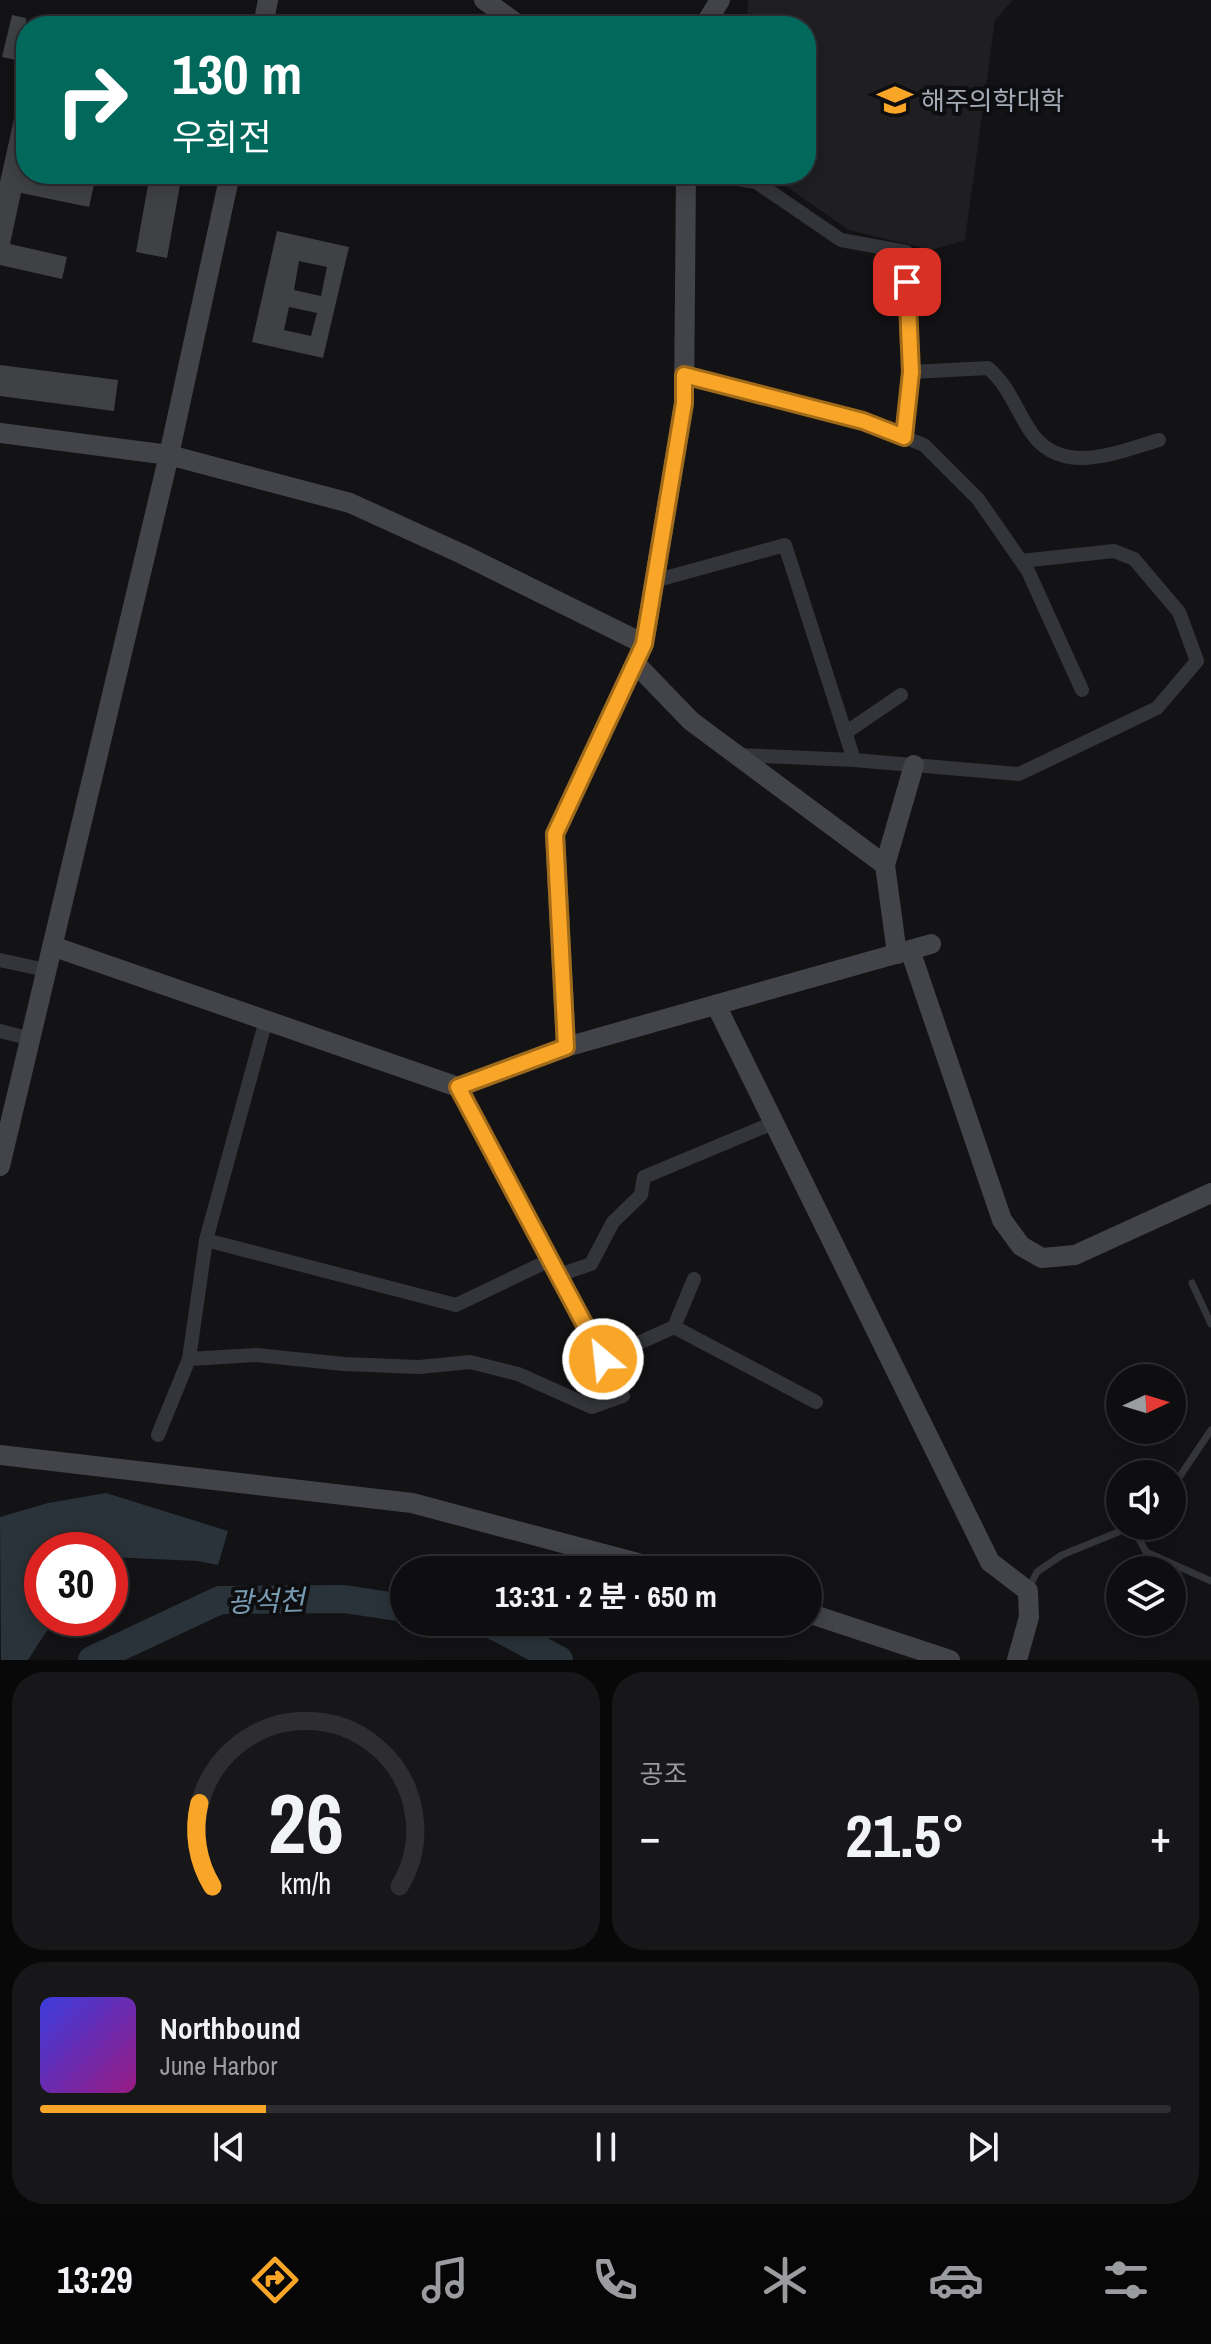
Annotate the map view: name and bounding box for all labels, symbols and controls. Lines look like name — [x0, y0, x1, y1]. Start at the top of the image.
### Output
text: 130 m — [172, 36, 302, 111]
icon: right — [40, 48, 144, 152]
school or university icon: 해주의학대학 — [876, 81, 914, 119]
place label: 해주의학대학 — [921, 83, 1065, 118]
text: 우회전 — [172, 113, 271, 161]
pin — [873, 248, 941, 316]
icon: arrive — [885, 260, 929, 304]
position arrow — [561, 1317, 645, 1401]
north arrow — [1106, 1364, 1186, 1444]
map controls — [1106, 1364, 1186, 1636]
button: sound — [1106, 1460, 1186, 1540]
speed limit sign: 30 — [24, 1532, 128, 1636]
button: layers — [1106, 1556, 1186, 1636]
text: 13:31 · 2 분 · 650 m — [495, 1576, 717, 1616]
water label: 광석천 — [227, 1581, 309, 1621]
text: 공조 — [640, 1756, 687, 1791]
text: 26 — [268, 1767, 344, 1879]
text: 21.5° — [845, 1795, 965, 1876]
text: − — [640, 1806, 661, 1866]
text: + — [1150, 1806, 1171, 1866]
text: km/h — [280, 1864, 331, 1903]
text: Northbound — [160, 2008, 301, 2048]
text: June Harbor — [160, 2048, 277, 2083]
icon: previous — [207, 2125, 251, 2169]
icon: pause — [584, 2125, 628, 2169]
icon: next — [961, 2125, 1005, 2169]
icon: directions — [247, 2252, 303, 2308]
icon: music — [417, 2252, 473, 2308]
icon: phone — [587, 2252, 643, 2308]
icon: climate — [757, 2252, 813, 2308]
icon: car — [928, 2252, 984, 2308]
icon: filters — [1098, 2252, 1154, 2308]
text: 13:29 — [57, 2256, 133, 2304]

